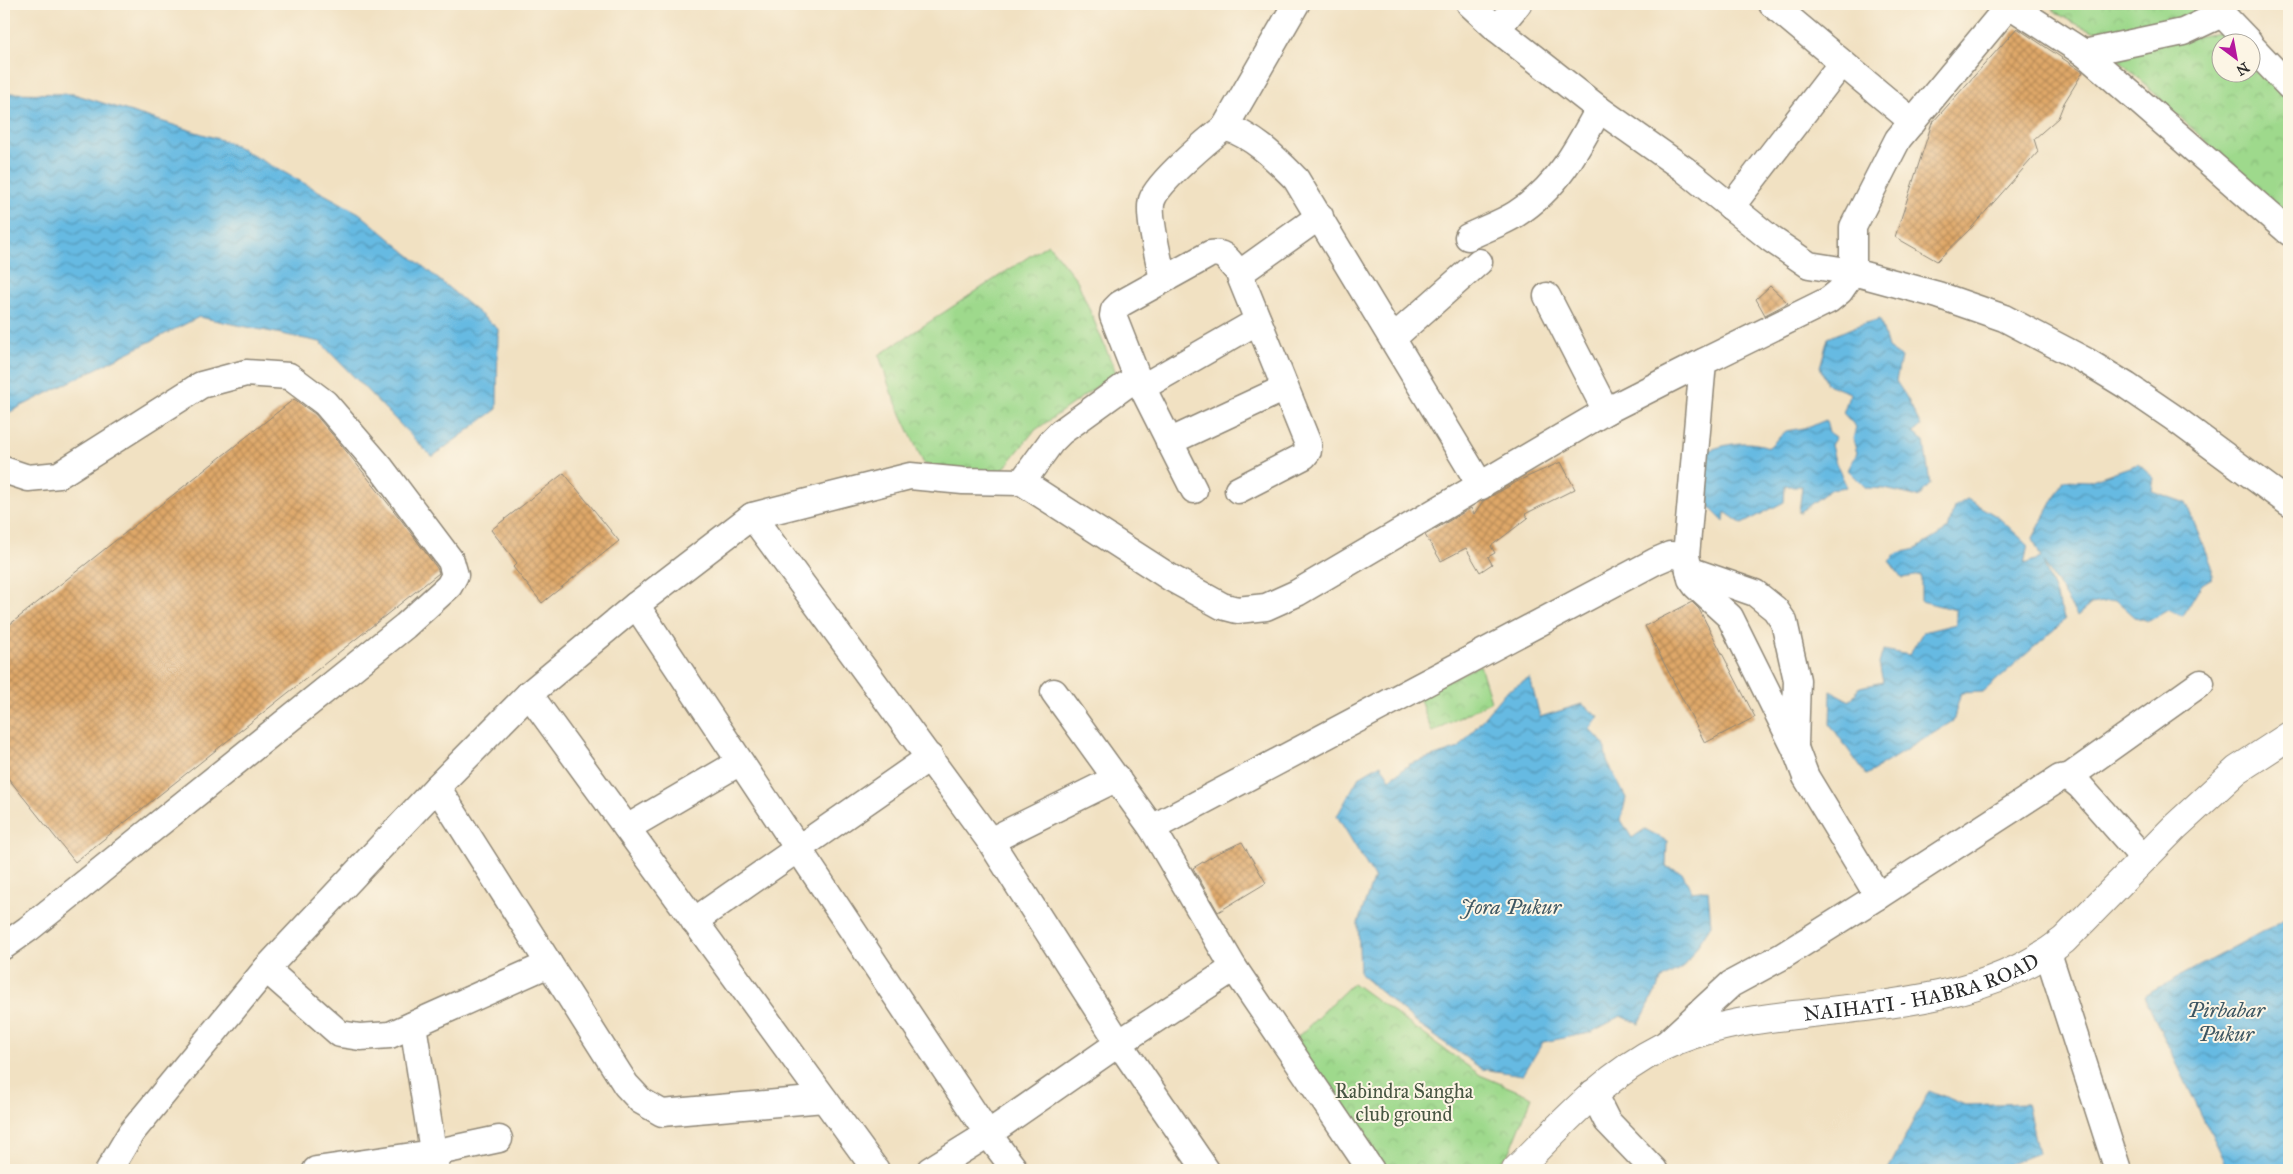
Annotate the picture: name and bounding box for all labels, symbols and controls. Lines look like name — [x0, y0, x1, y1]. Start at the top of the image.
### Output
north arrow — [2210, 32, 2260, 82]
text: N — [2233, 58, 2252, 79]
water label: Jora Pukur — [1460, 894, 1563, 920]
street label: NAIHATI - HABRA ROAD — [1802, 948, 2043, 1026]
water label: Pirbabar Pukur — [2187, 997, 2266, 1047]
park label: Rabindra Sangha club ground — [1335, 1079, 1474, 1127]

